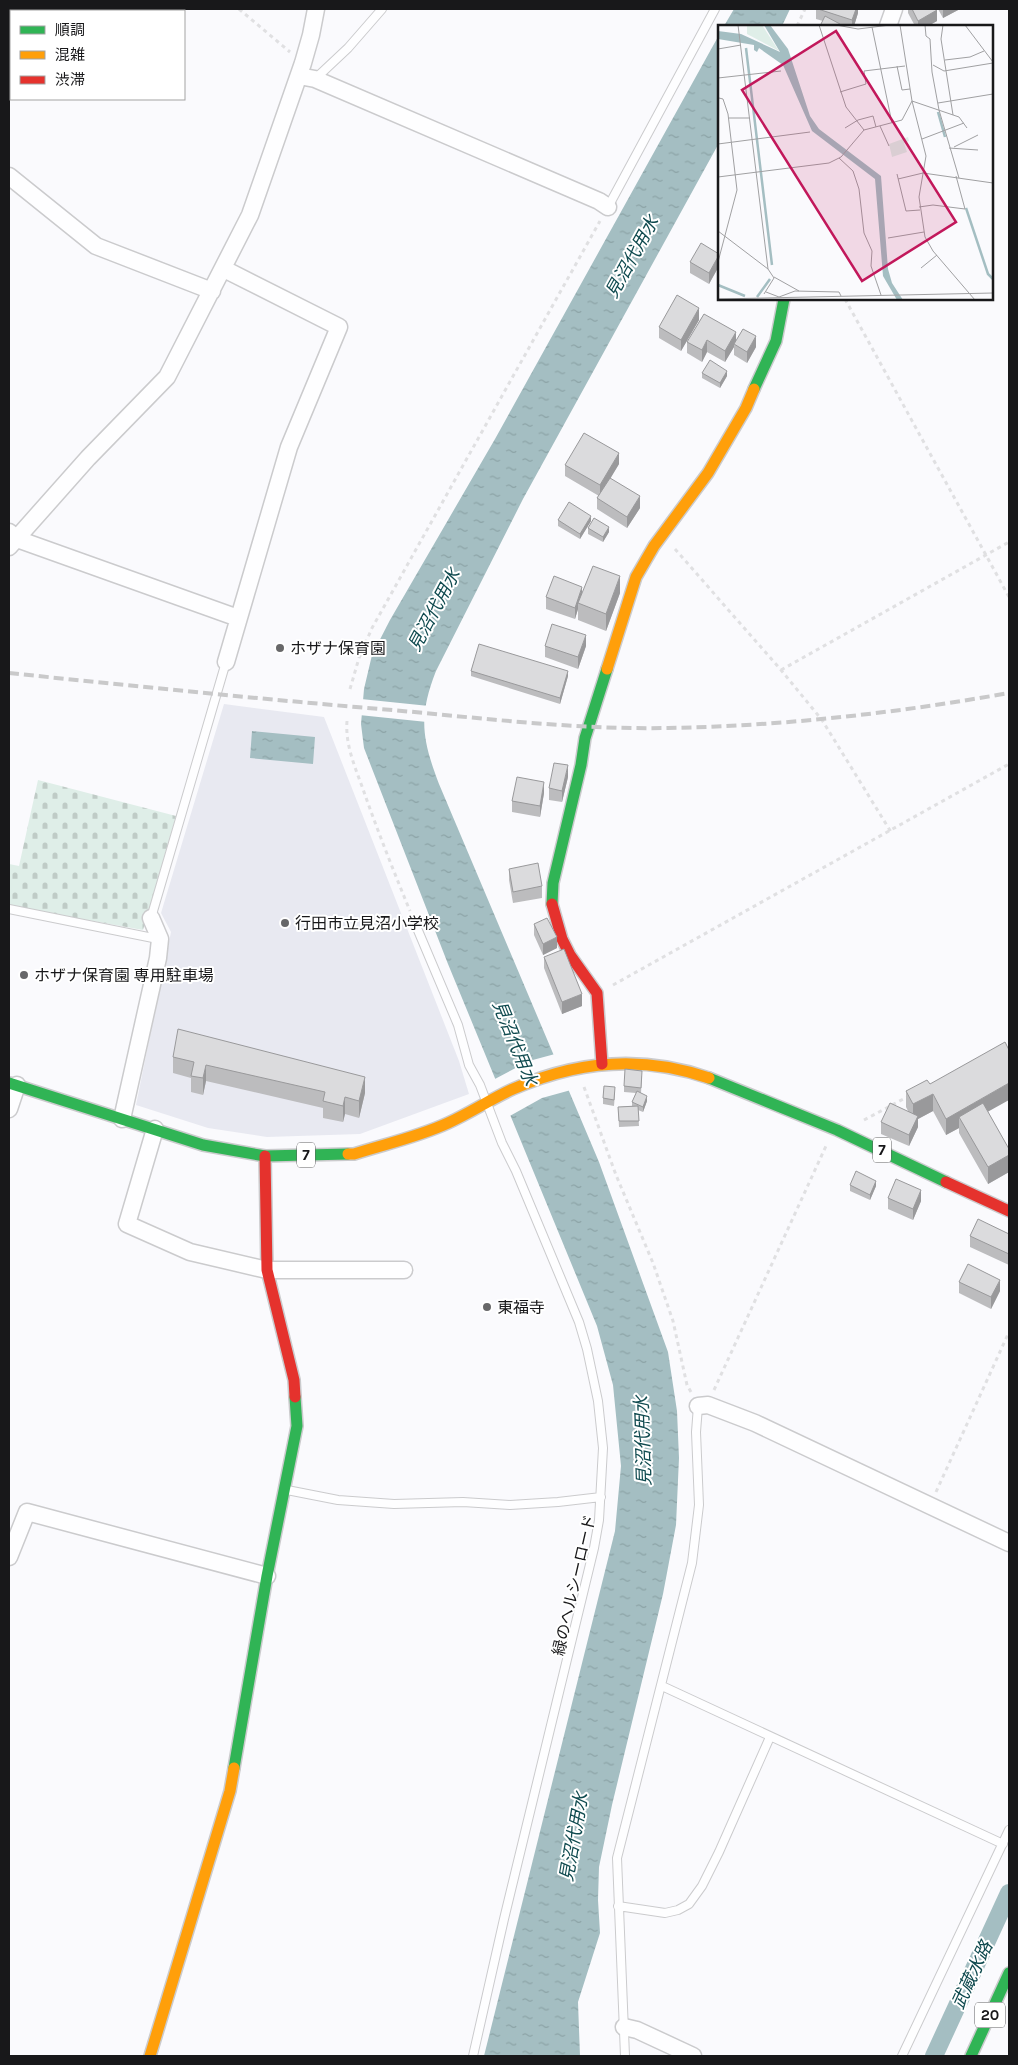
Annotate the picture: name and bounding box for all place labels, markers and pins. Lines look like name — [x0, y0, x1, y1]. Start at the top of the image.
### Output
place label: ホザナ保育園 — [290, 639, 386, 658]
marker: ホザナ保育園 — [274, 642, 286, 654]
place label: 行田市立見沼小学校 — [295, 914, 439, 933]
marker: 行田市立見沼小学校 — [279, 917, 291, 929]
place label: ホザナ保育園 専用駐車場 — [34, 966, 214, 985]
marker: ホザナ保育園 専用駐車場 — [18, 969, 30, 981]
place label: 東福寺 — [497, 1298, 545, 1317]
marker: 東福寺 — [481, 1301, 493, 1313]

